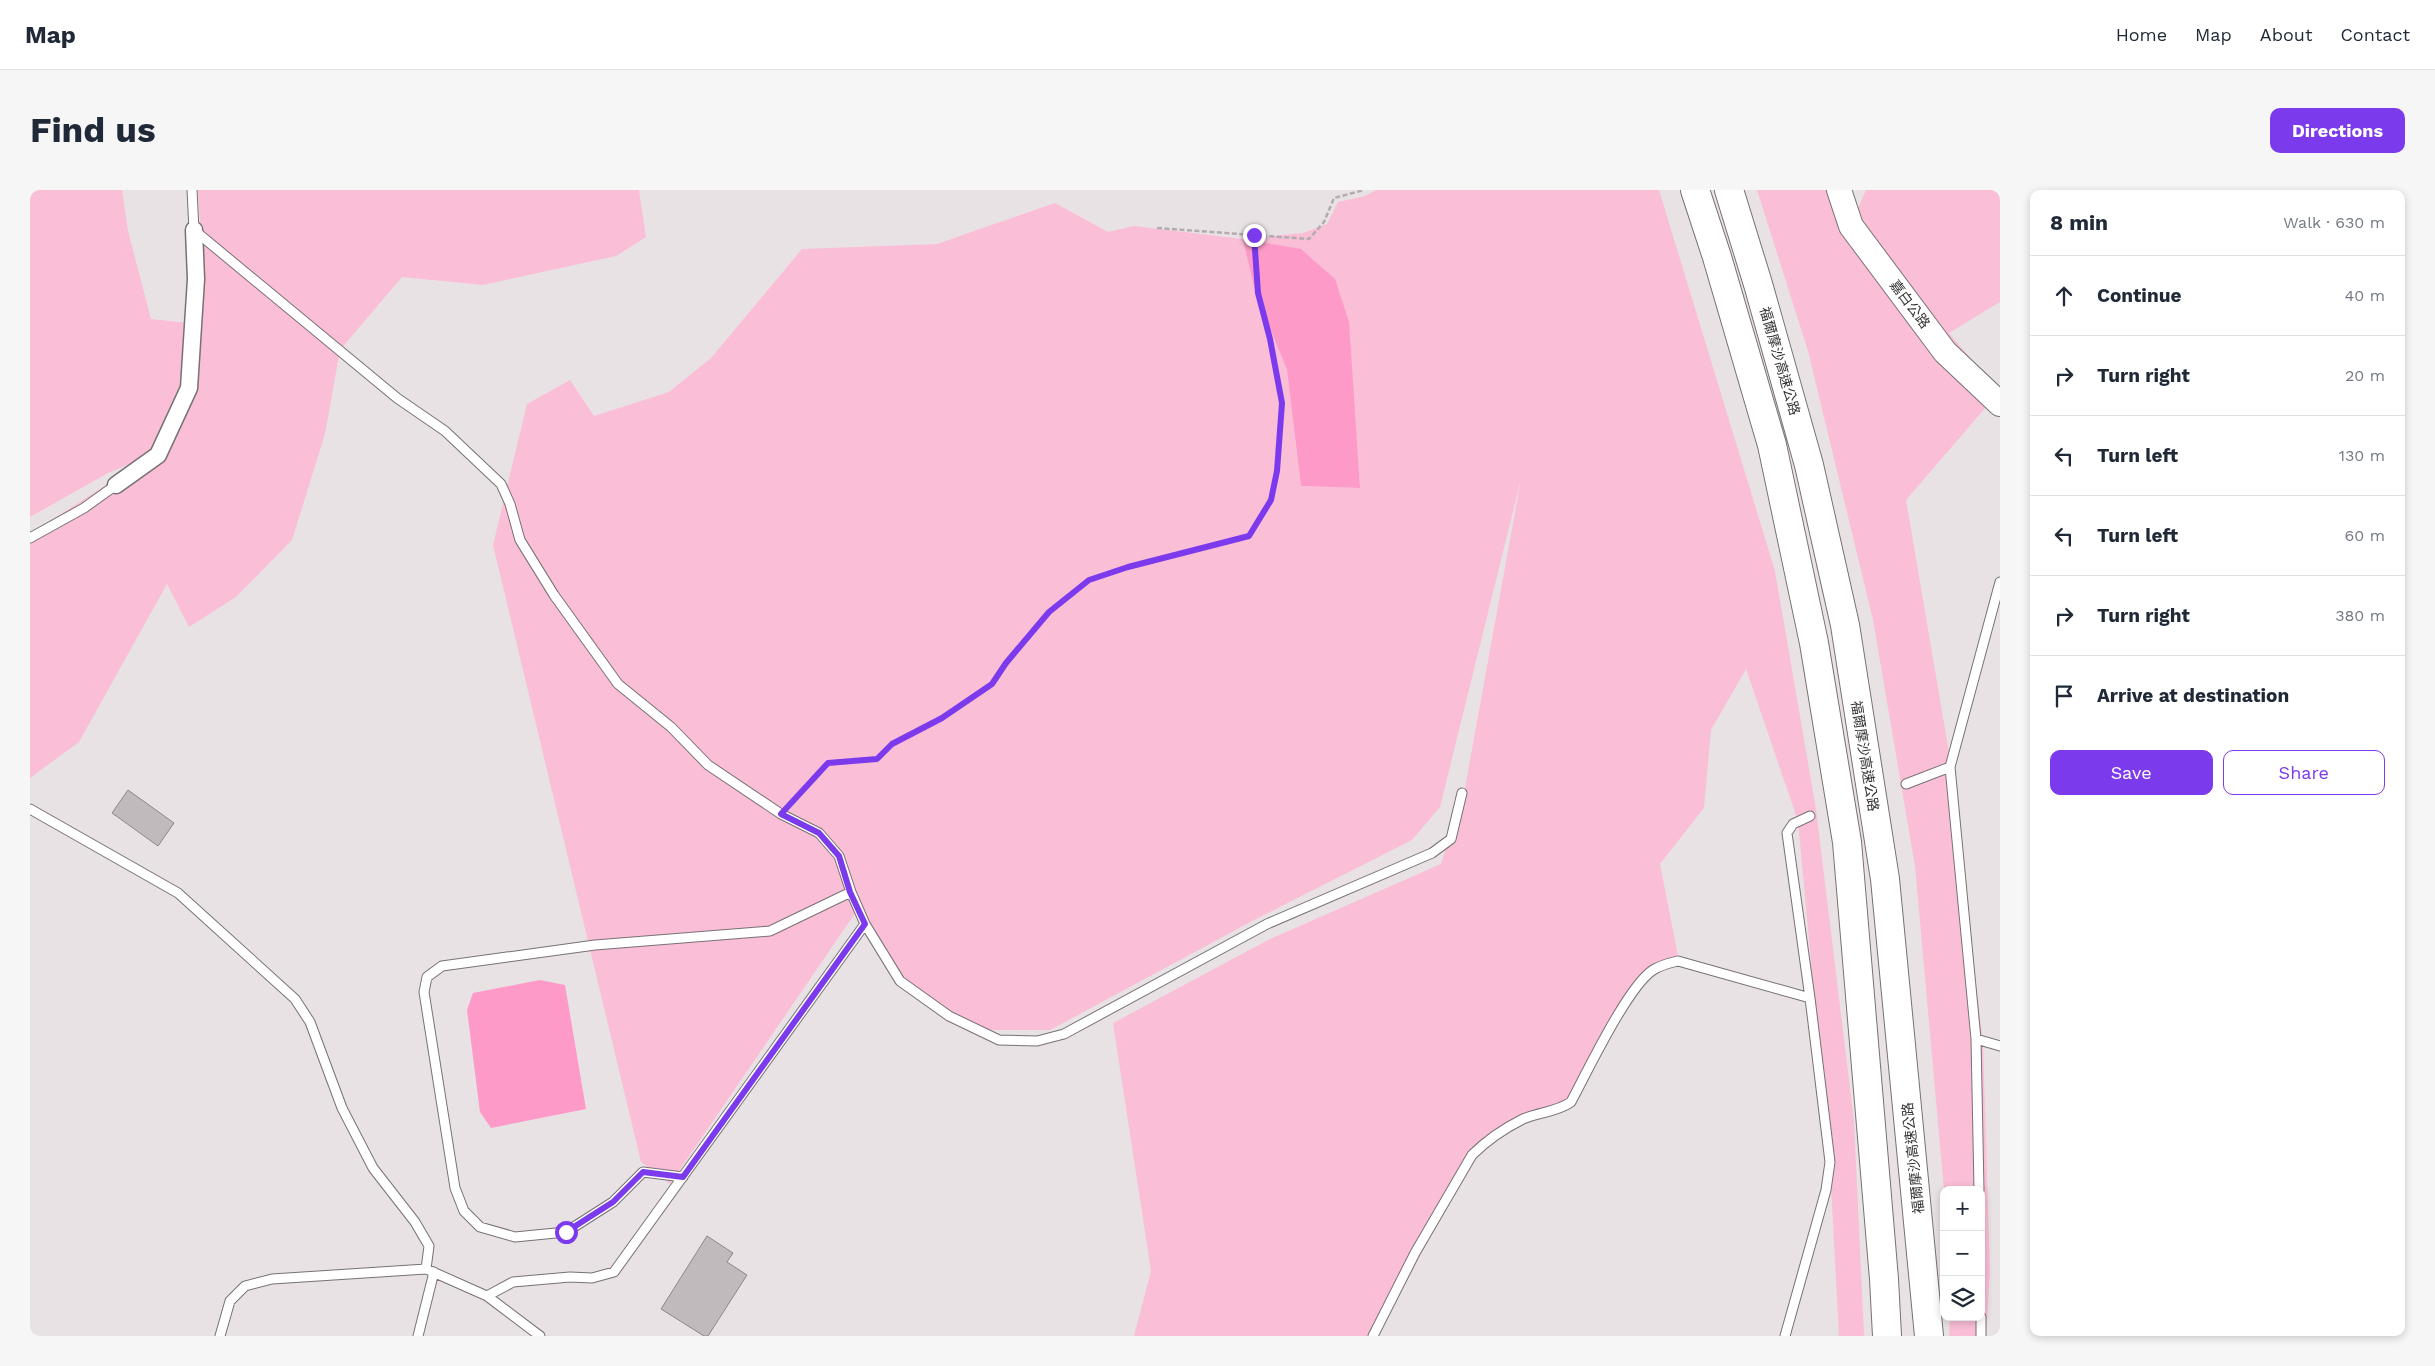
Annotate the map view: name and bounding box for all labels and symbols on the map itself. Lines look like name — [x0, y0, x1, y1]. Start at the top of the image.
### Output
route end — [1243, 224, 1266, 247]
street label: 嘉白公路 — [1887, 277, 1933, 331]
street label: 福爾摩沙高速公路 — [1757, 305, 1803, 417]
street label: 福爾摩沙高速公路 — [1848, 699, 1882, 813]
street label: 福爾摩沙高速公路 — [1899, 1101, 1927, 1215]
route start — [555, 1221, 578, 1244]

